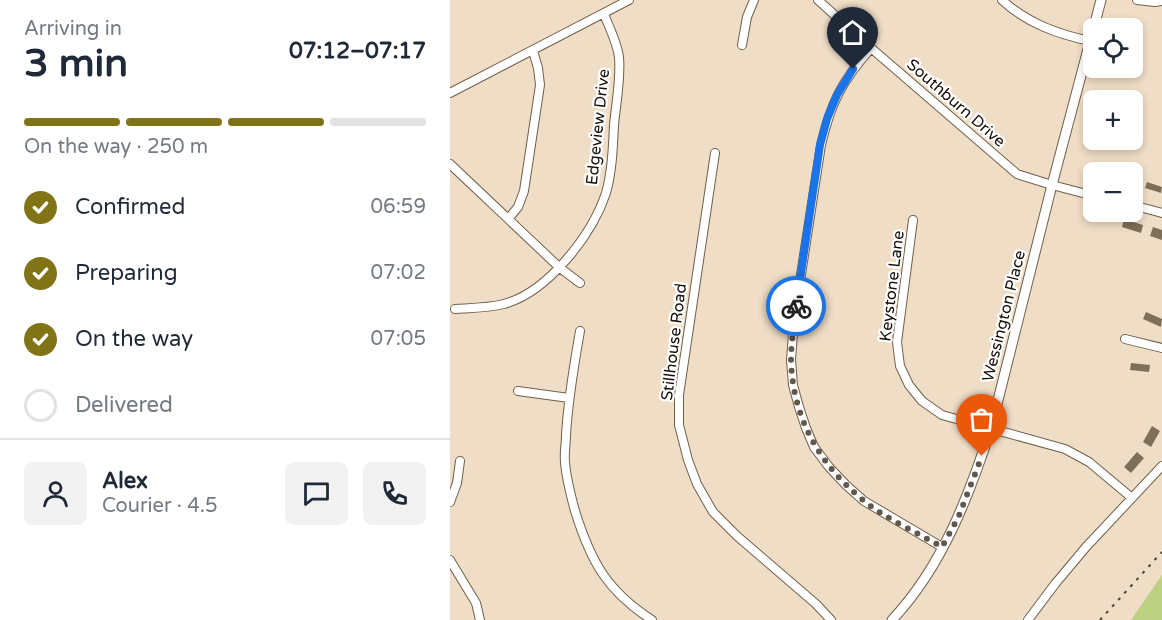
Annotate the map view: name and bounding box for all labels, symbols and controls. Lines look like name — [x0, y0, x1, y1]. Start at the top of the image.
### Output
pin — [827, 7, 878, 69]
icon: home — [836, 16, 869, 49]
text: Arriving in — [24, 17, 122, 41]
map controls — [1083, 18, 1143, 222]
button: locate — [1083, 18, 1143, 78]
text: 07:12–07:17 — [289, 38, 426, 64]
text: 3 min — [24, 40, 128, 87]
street label: Southburn Drive — [902, 55, 1010, 151]
street label: Edgeview Drive — [582, 68, 614, 186]
button: + — [1083, 90, 1143, 150]
text: On the way · 250 m — [24, 135, 208, 159]
button: − — [1083, 162, 1143, 222]
icon: check — [24, 191, 57, 224]
text: Confirmed — [75, 194, 185, 220]
text: 06:59 — [371, 195, 426, 219]
street label: Keystone Lane — [875, 229, 909, 343]
street label: Wessington Place — [978, 248, 1030, 384]
icon: check — [24, 257, 57, 290]
text: Preparing — [75, 260, 178, 286]
text: 07:02 — [371, 261, 426, 285]
courier — [766, 276, 826, 336]
street label: Stillhouse Road — [657, 282, 691, 402]
icon: bike — [780, 290, 813, 323]
icon: check — [24, 323, 57, 356]
text: On the way — [75, 326, 193, 352]
text: 07:05 — [371, 327, 426, 351]
text: Delivered — [75, 392, 173, 418]
pin — [956, 394, 1007, 456]
icon: bag — [965, 403, 998, 436]
button: person — [24, 462, 87, 525]
button: chat — [285, 462, 348, 525]
button: phone — [363, 462, 426, 525]
text: Alex — [102, 468, 148, 494]
text: Courier · 4.5 — [102, 494, 217, 518]

